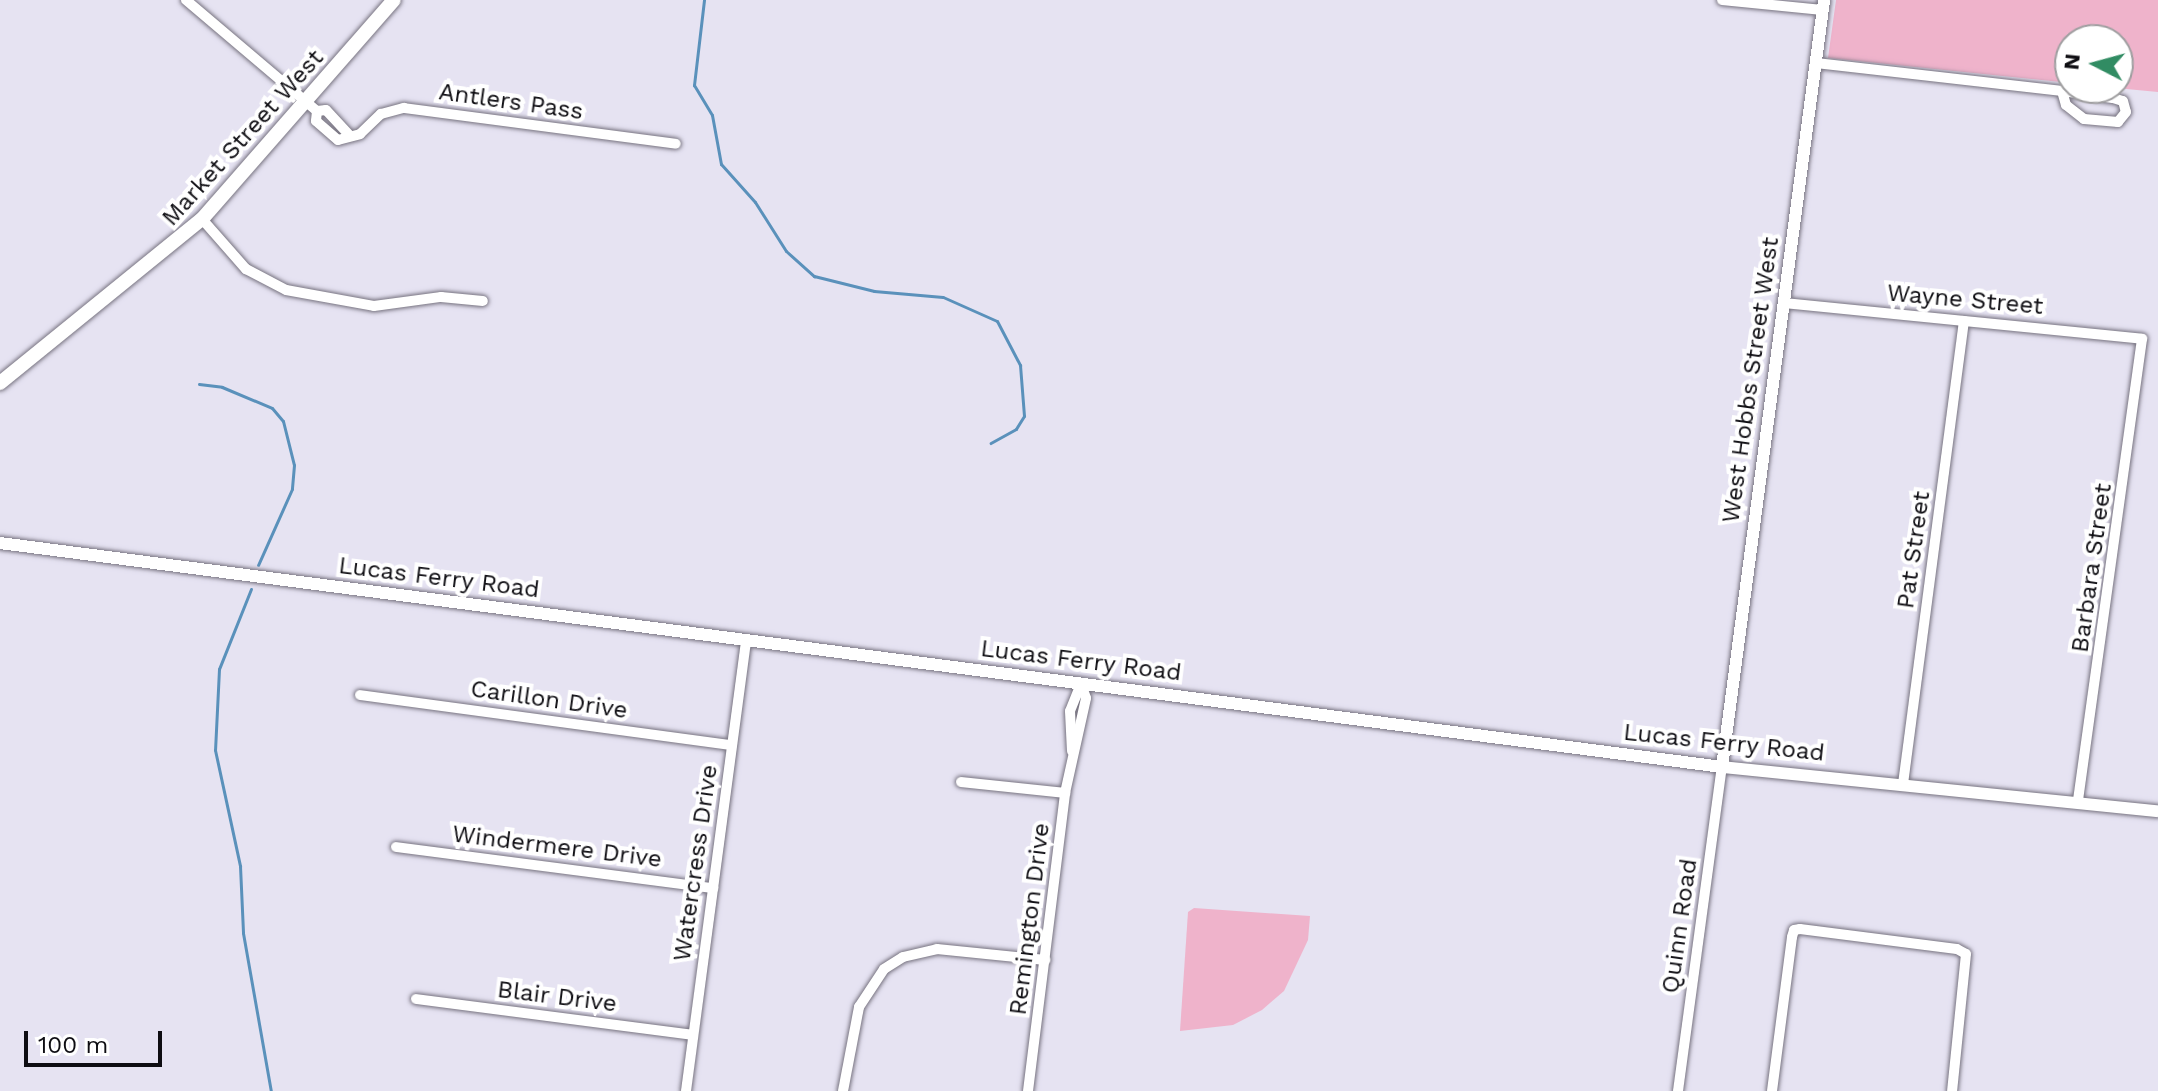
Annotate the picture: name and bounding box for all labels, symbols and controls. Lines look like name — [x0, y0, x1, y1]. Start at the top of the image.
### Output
north arrow — [2054, 24, 2134, 104]
street label: Market Street West — [156, 44, 330, 232]
text: N — [2058, 52, 2085, 71]
street label: Antlers Pass — [437, 78, 585, 126]
street label: West Hobbs Street West — [1717, 235, 1785, 525]
street label: Wayne Street — [1886, 279, 2044, 321]
street label: Barbara Street — [2066, 481, 2118, 655]
street label: Pat Street — [1892, 489, 1936, 611]
street label: Lucas Ferry Road — [337, 551, 541, 605]
street label: Lucas Ferry Road — [979, 634, 1183, 688]
street label: Carillon Drive — [469, 675, 629, 725]
street label: Lucas Ferry Road — [1622, 718, 1826, 768]
street label: Watercress Drive — [668, 763, 724, 963]
street label: Windermere Drive — [451, 820, 663, 874]
street label: Remington Drive — [1004, 821, 1056, 1017]
street label: Quinn Road — [1656, 857, 1704, 995]
street label: Blair Drive — [495, 975, 619, 1019]
scale bar — [28, 1015, 166, 1065]
text: 100 m — [38, 1031, 108, 1059]

